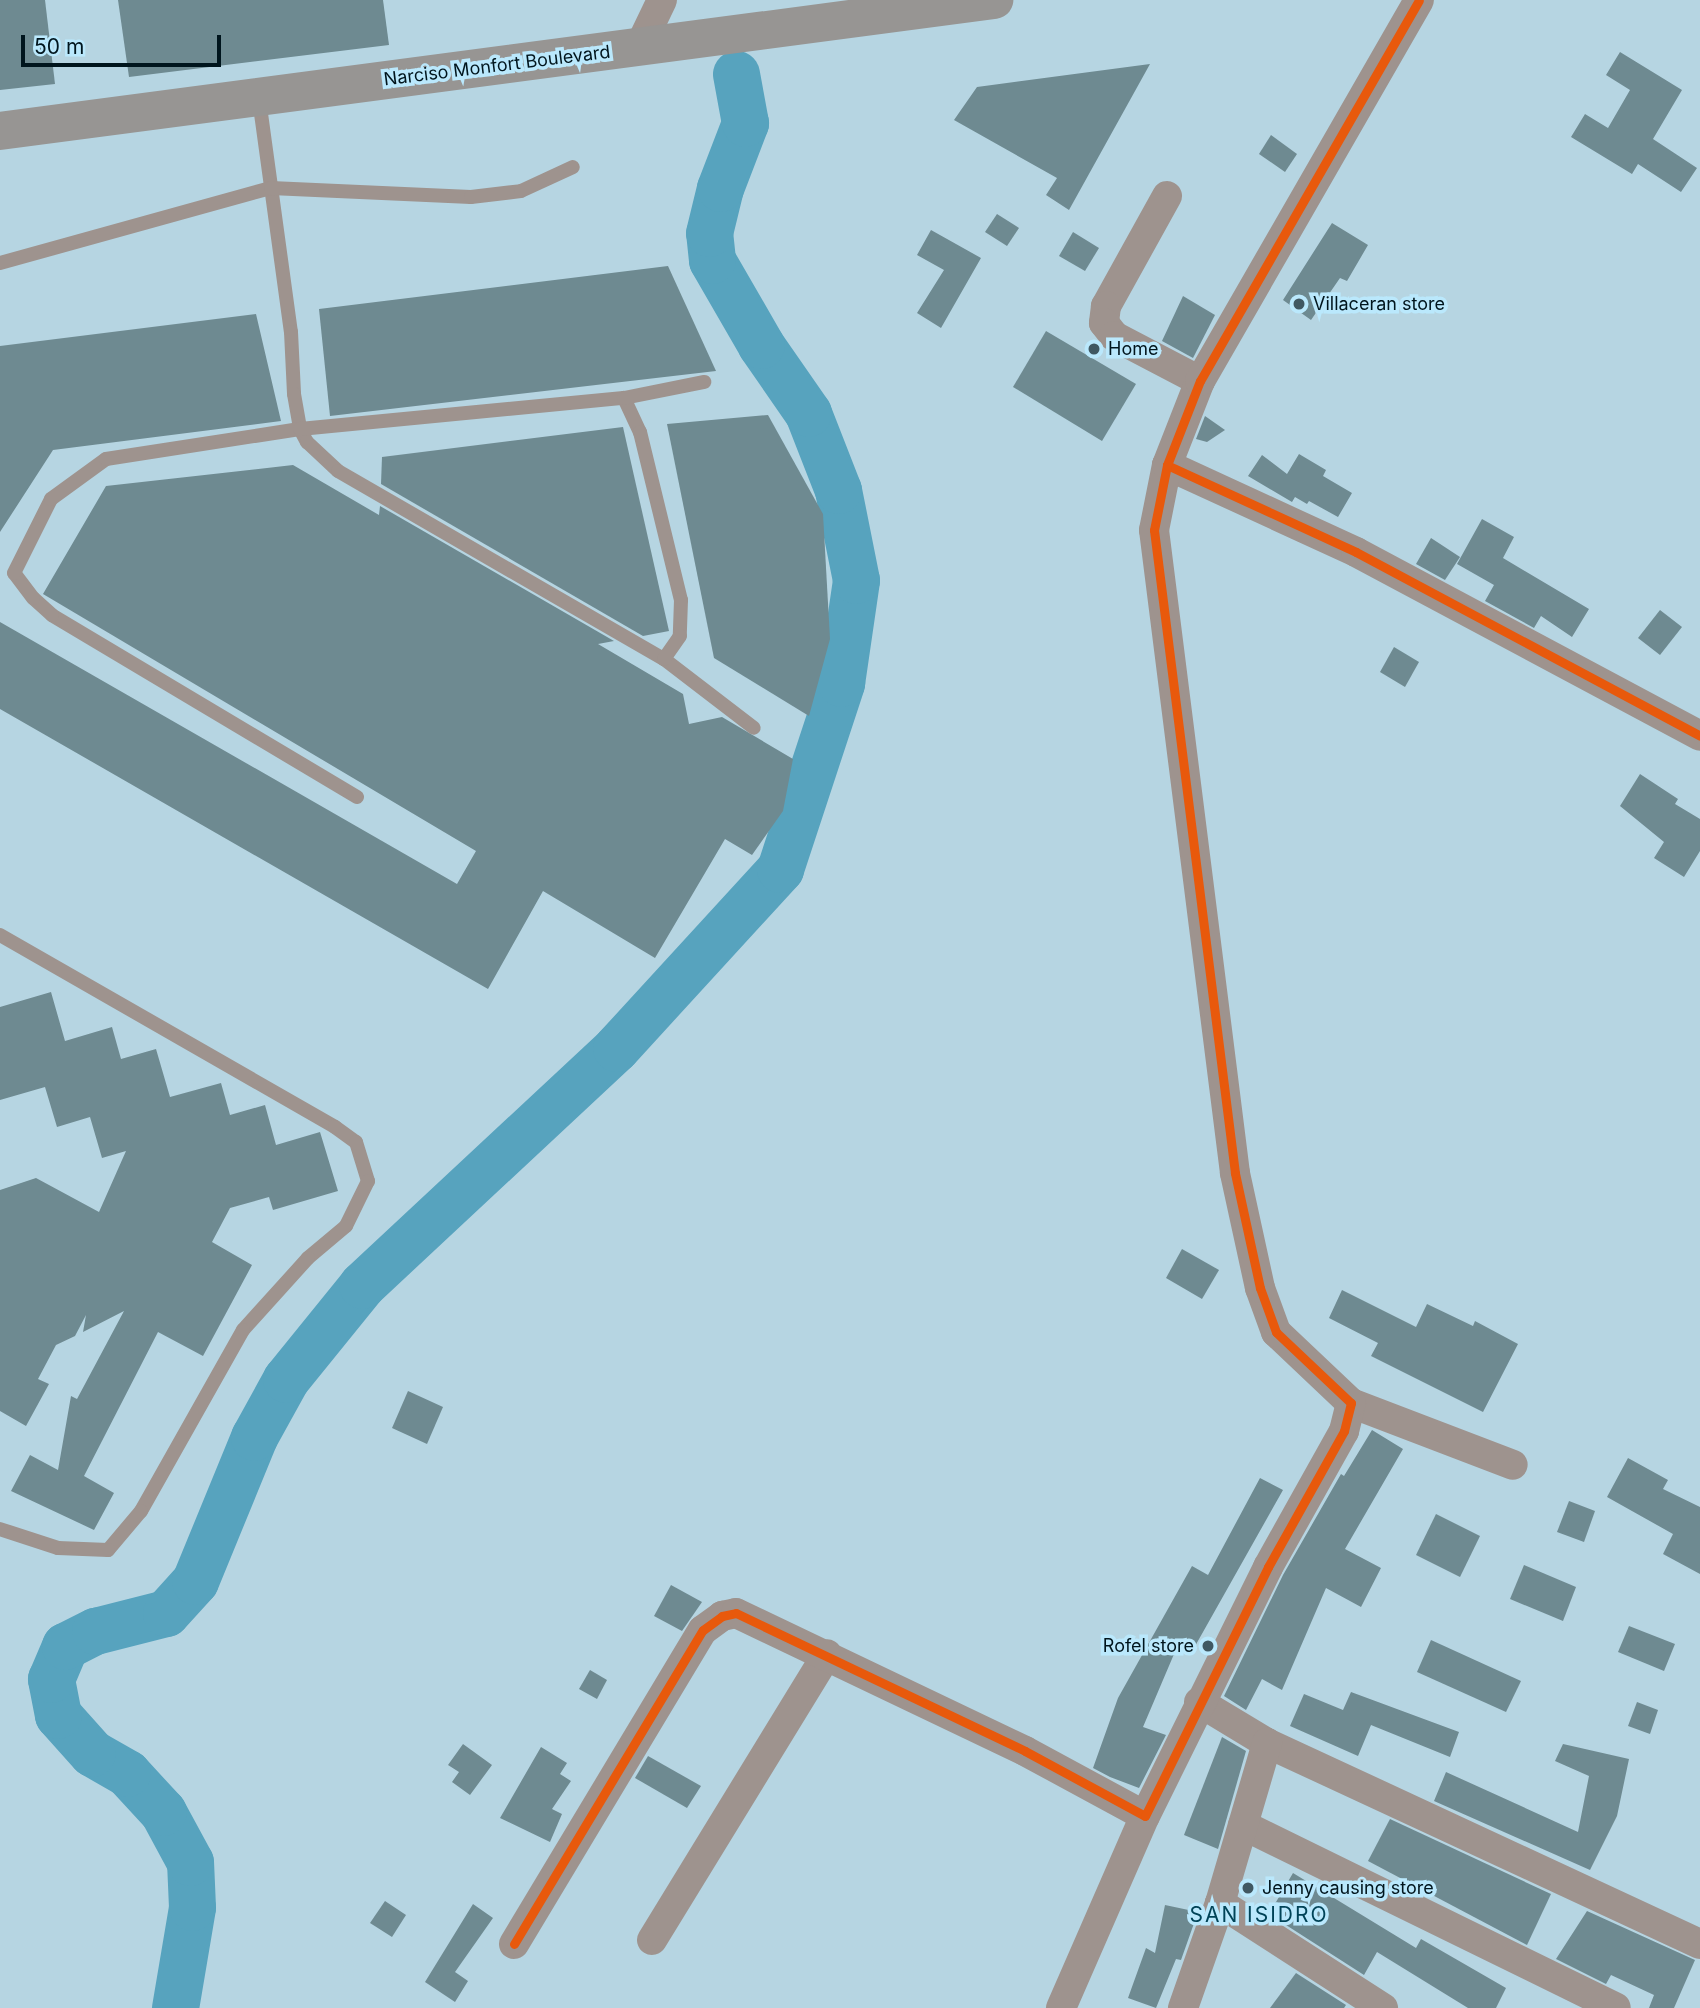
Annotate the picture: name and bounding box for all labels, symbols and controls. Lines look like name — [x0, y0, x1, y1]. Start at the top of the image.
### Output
scale bar — [24, 21, 224, 65]
text: 50 m — [34, 34, 84, 59]
street label: Narciso Monfort Boulevard — [382, 41, 612, 91]
place label: Villaceran store — [1313, 293, 1445, 315]
marker: Villaceran store — [1291, 296, 1307, 312]
place label: Home — [1108, 338, 1158, 360]
marker: Home — [1086, 341, 1102, 357]
place label: Rofel store — [1103, 1635, 1194, 1657]
marker: Rofel store — [1200, 1638, 1216, 1654]
place label: Jenny causing store — [1262, 1877, 1434, 1899]
marker: Jenny causing store — [1240, 1880, 1256, 1896]
district label: SAN ISIDRO — [1191, 1902, 1327, 1928]

